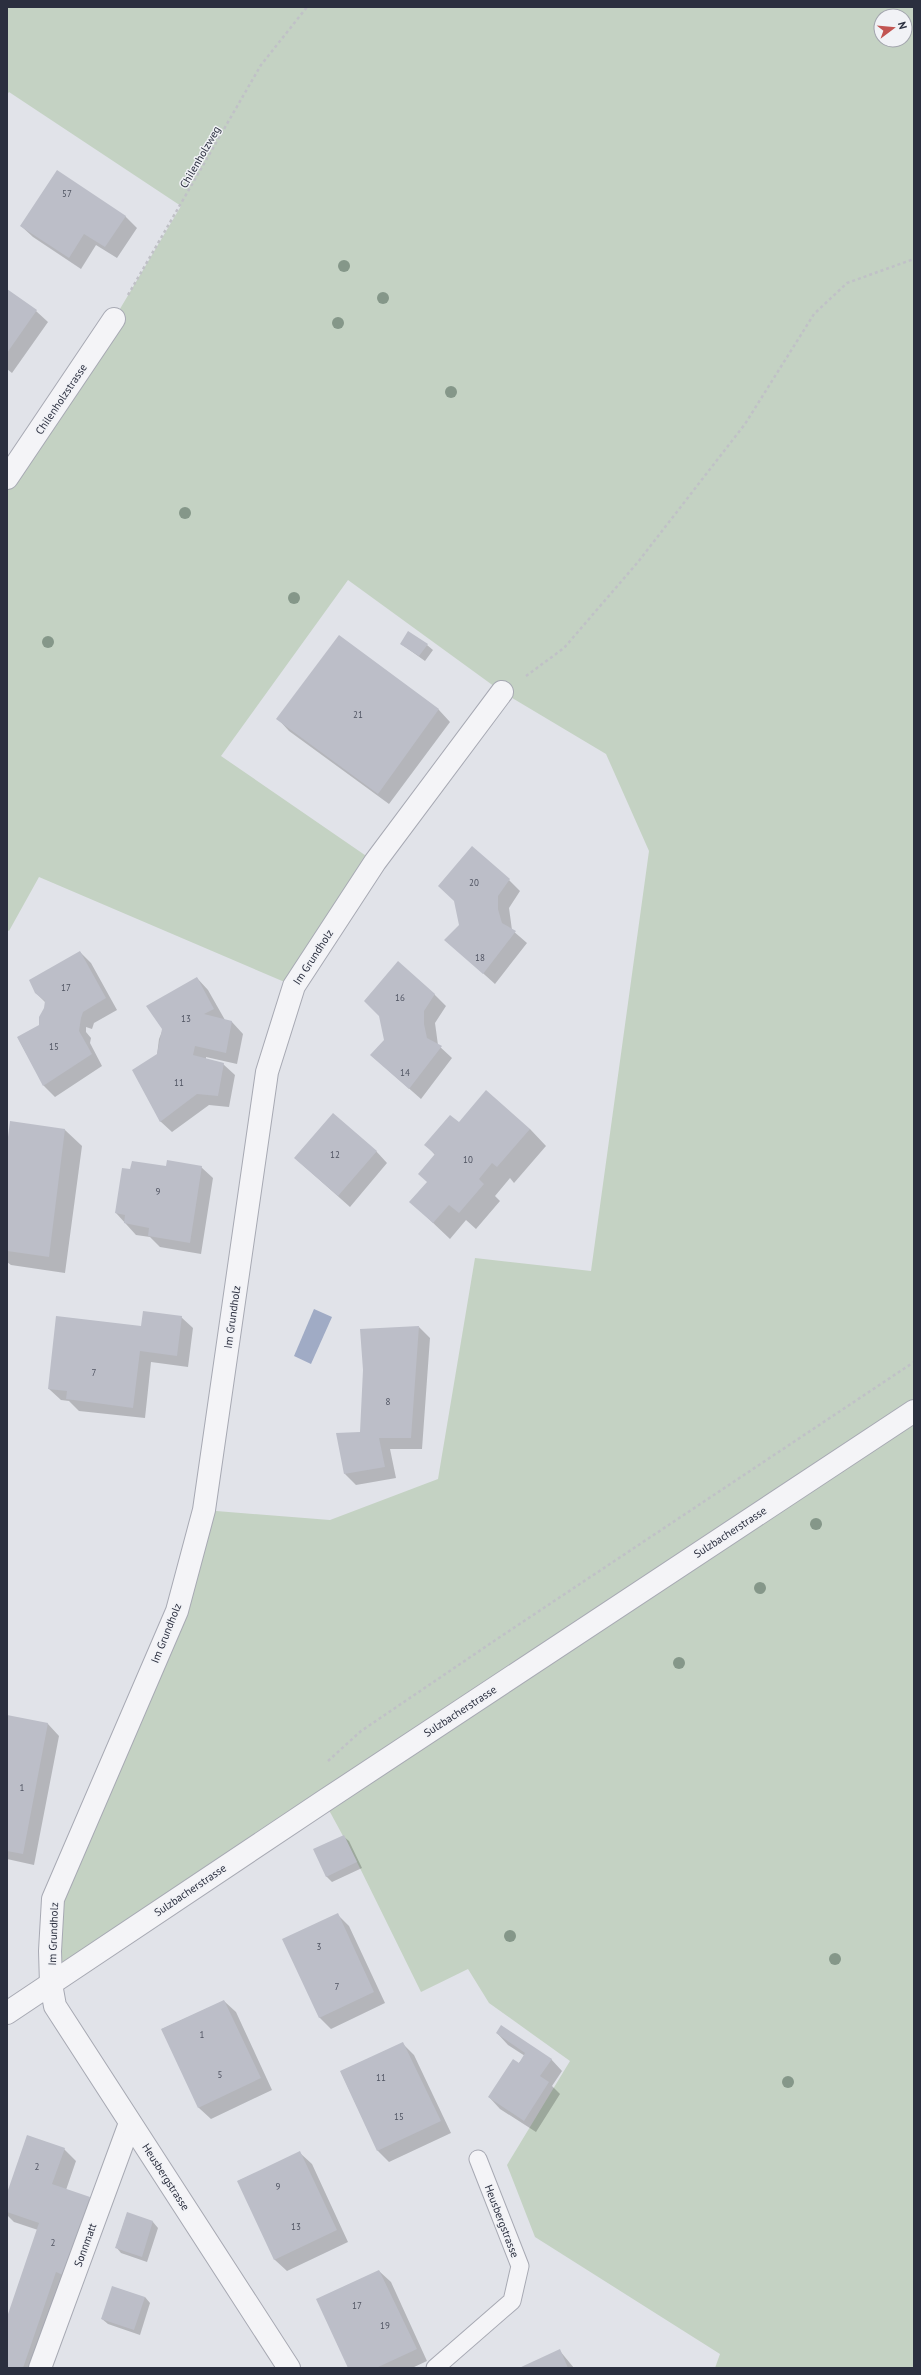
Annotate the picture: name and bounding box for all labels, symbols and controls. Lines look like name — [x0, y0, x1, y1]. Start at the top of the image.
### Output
north arrow — [873, 8, 913, 48]
text: N — [895, 20, 910, 31]
street label: Chilenholzweg — [177, 123, 223, 191]
house number: 57 — [62, 188, 72, 199]
street label: Chilenholzstrasse — [32, 361, 90, 437]
house number: 21 — [353, 709, 363, 720]
house number: 20 — [469, 877, 479, 888]
street label: Im Grundholz — [290, 927, 336, 987]
house number: 18 — [475, 952, 485, 963]
house number: 17 — [61, 982, 71, 993]
house number: 16 — [395, 992, 405, 1003]
house number: 13 — [181, 1013, 191, 1024]
house number: 15 — [49, 1041, 59, 1052]
house number: 14 — [400, 1067, 410, 1078]
house number: 11 — [174, 1077, 184, 1088]
house number: 12 — [330, 1149, 340, 1160]
house number: 10 — [463, 1154, 473, 1165]
house number: 9 — [156, 1186, 161, 1197]
street label: Im Grundholz — [221, 1285, 243, 1349]
house number: 7 — [92, 1367, 97, 1378]
house number: 8 — [386, 1396, 391, 1407]
street label: Sulzbacherstrasse — [691, 1503, 769, 1561]
street label: Im Grundholz — [148, 1601, 184, 1665]
street label: Sulzbacherstrasse — [421, 1682, 499, 1740]
house number: 1 — [20, 1782, 25, 1793]
street label: Sulzbacherstrasse — [151, 1860, 229, 1919]
street label: Im Grundholz — [45, 1902, 61, 1966]
house number: 3 — [317, 1941, 322, 1952]
house number: 7 — [335, 1981, 340, 1992]
house number: 1 — [200, 2029, 205, 2040]
house number: 5 — [218, 2069, 223, 2080]
house number: 11 — [376, 2072, 386, 2083]
house number: 15 — [394, 2111, 404, 2122]
street label: Heusbergstrasse — [139, 2141, 193, 2213]
house number: 2 — [35, 2161, 40, 2172]
house number: 9 — [276, 2181, 281, 2192]
street label: Heusbergstrasse — [482, 2182, 523, 2260]
street label: Sonnmatt — [71, 2221, 99, 2269]
house number: 13 — [291, 2221, 301, 2232]
house number: 2 — [51, 2237, 56, 2248]
house number: 17 — [352, 2300, 362, 2311]
house number: 19 — [380, 2320, 390, 2331]

